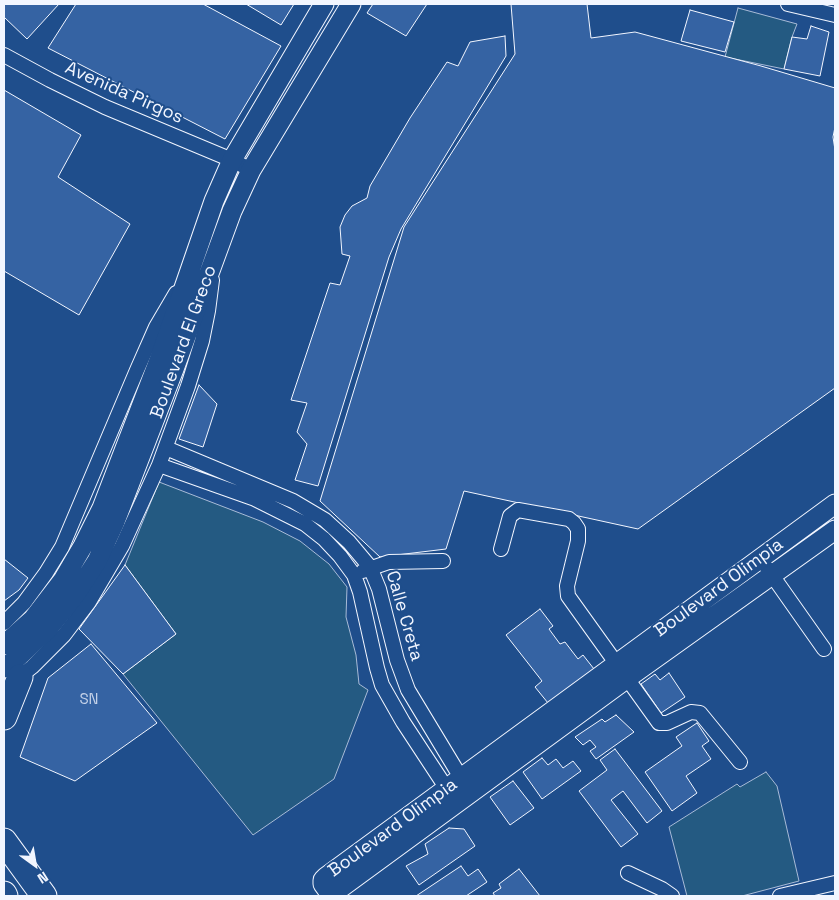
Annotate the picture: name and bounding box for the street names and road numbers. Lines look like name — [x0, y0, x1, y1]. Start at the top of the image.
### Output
street label: Avenida Pirgos — [62, 57, 186, 129]
street label: Boulevard El Greco — [146, 263, 222, 421]
street label: Boulevard Olimpia — [650, 534, 788, 642]
street label: Calle Creta — [381, 568, 427, 664]
street label: Boulevard Olimpia — [324, 774, 462, 882]

